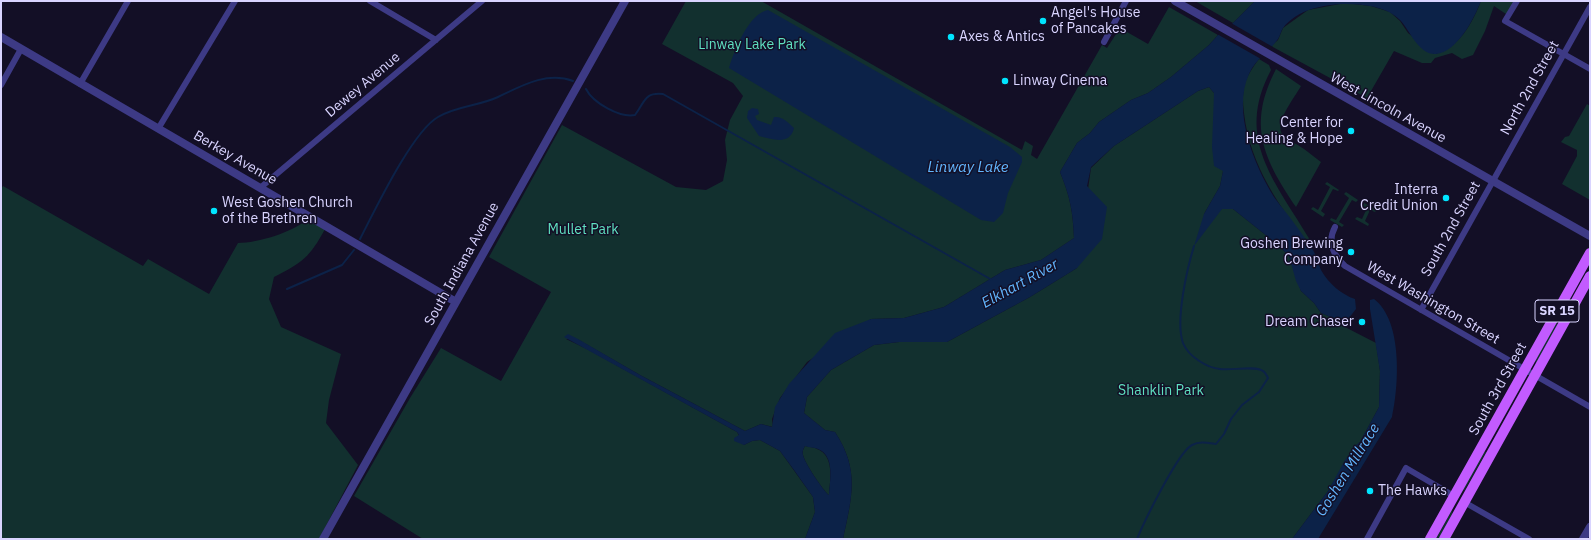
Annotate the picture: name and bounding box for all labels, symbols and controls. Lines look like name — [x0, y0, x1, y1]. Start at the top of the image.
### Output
place label: Angel's House of Pancakes — [1051, 5, 1140, 38]
marker: Angel's House of Pancakes — [1038, 16, 1048, 26]
place label: Axes & Antics — [959, 29, 1045, 45]
marker: Axes & Antics — [946, 32, 956, 42]
park label: Linway Lake Park — [698, 37, 806, 53]
street label: North 2nd Street — [1497, 38, 1563, 138]
street label: Dewey Avenue — [322, 49, 404, 121]
street label: West Lincoln Avenue — [1327, 69, 1449, 147]
place label: Linway Cinema — [1013, 73, 1107, 89]
marker: Linway Cinema — [1000, 76, 1010, 86]
place label: Center for Healing & Hope — [1245, 115, 1343, 148]
marker: Center for Healing & Hope — [1346, 126, 1356, 136]
street label: Berkey Avenue — [190, 127, 280, 189]
water label: Linway Lake — [928, 159, 1008, 177]
street label: South 2nd Street — [1418, 178, 1484, 280]
place label: Interra Credit Union — [1360, 182, 1438, 214]
marker: Interra Credit Union — [1441, 193, 1451, 203]
place label: West Goshen Church of the Brethren — [222, 195, 353, 228]
street label: South Indiana Avenue — [421, 199, 503, 329]
marker: West Goshen Church of the Brethren — [209, 206, 219, 216]
park label: Mullet Park — [547, 222, 619, 238]
place label: Goshen Brewing Company — [1240, 236, 1343, 268]
marker: Goshen Brewing Company — [1346, 247, 1356, 257]
water label: Elkhart River — [979, 256, 1061, 312]
street label: West Washington Street — [1364, 258, 1502, 348]
road number: SR 15 — [1535, 300, 1579, 322]
place label: Dream Chaser — [1265, 314, 1354, 330]
marker: Dream Chaser — [1357, 317, 1367, 327]
street label: South 3rd Street — [1466, 340, 1530, 438]
park label: Shanklin Park — [1118, 383, 1204, 399]
water label: Goshen Millrace — [1312, 420, 1384, 520]
place label: The Hawks — [1378, 483, 1447, 499]
marker: The Hawks — [1365, 486, 1375, 496]

